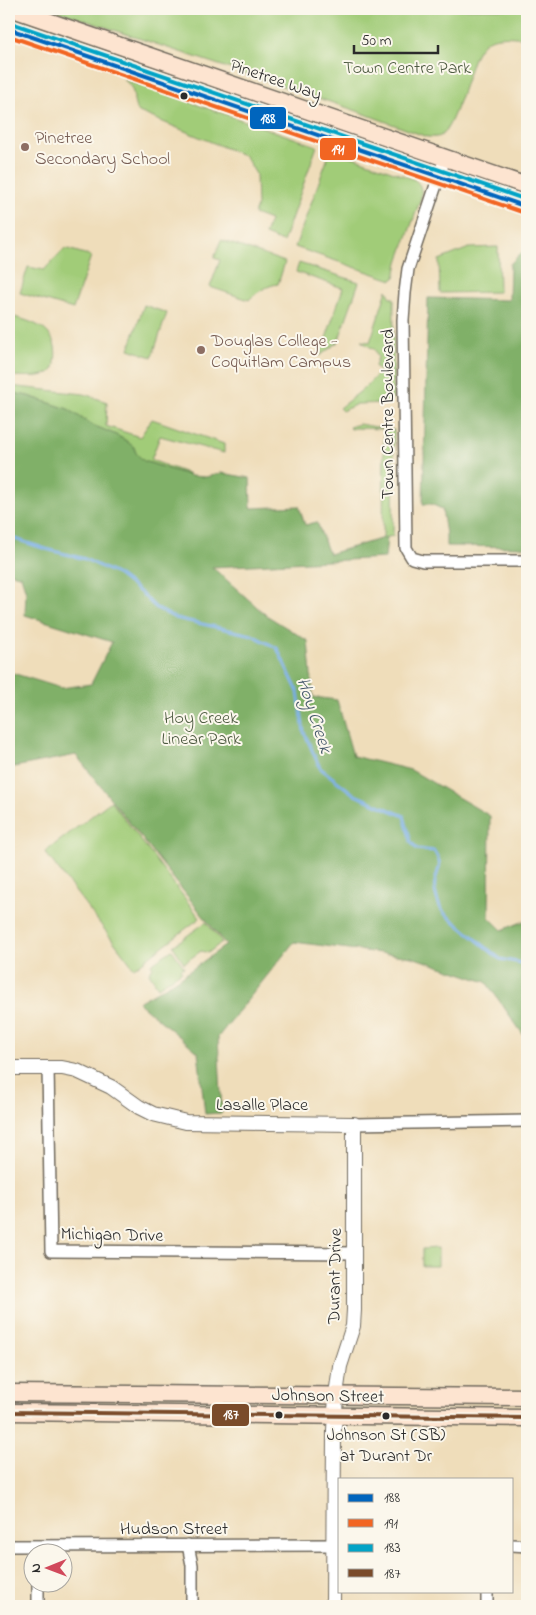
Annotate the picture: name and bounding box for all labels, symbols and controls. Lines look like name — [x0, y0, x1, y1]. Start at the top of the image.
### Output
scale bar — [354, 22, 437, 54]
text: 50 m — [361, 30, 392, 52]
street label: Pinetree Way — [226, 53, 325, 109]
park label: Town Centre Park — [343, 56, 471, 82]
unlabelled marker — [179, 91, 189, 101]
line badge: 188 — [249, 106, 287, 130]
text: 188 — [261, 109, 276, 130]
place label: Pinetree Secondary School — [35, 126, 170, 173]
line badge: 191 — [319, 137, 357, 161]
text: 191 — [331, 140, 345, 161]
marker: Pinetree Secondary School — [19, 141, 31, 153]
place label: Douglas College - Coquitlam Campus — [210, 329, 351, 376]
street label: Town Centre Boulevard — [376, 329, 402, 499]
marker: Douglas College - Coquitlam Campus — [195, 344, 207, 356]
water label: Hoy Creek — [289, 675, 339, 758]
park label: Hoy Creek Linear Park — [161, 706, 241, 753]
street label: Lasalle Place — [216, 1093, 309, 1119]
street label: Michigan Drive — [60, 1222, 164, 1251]
street label: Durant Drive — [322, 1227, 350, 1325]
street label: Johnson Street — [272, 1383, 384, 1411]
line badge: 187 — [211, 1403, 250, 1427]
text: 187 — [223, 1405, 239, 1426]
unlabelled marker — [274, 1410, 284, 1420]
marker: Johnson St (SB) at Durant Dr — [381, 1411, 391, 1421]
place label: Johnson St (SB) at Durant Dr — [327, 1423, 445, 1469]
legend — [338, 1478, 514, 1592]
text: 188 — [384, 1487, 400, 1509]
text: 191 — [384, 1513, 398, 1535]
street label: Hudson Street — [120, 1517, 228, 1543]
text: 183 — [384, 1537, 401, 1559]
north arrow — [22, 1542, 72, 1592]
text: N — [26, 1563, 47, 1573]
text: 187 — [384, 1563, 401, 1585]

